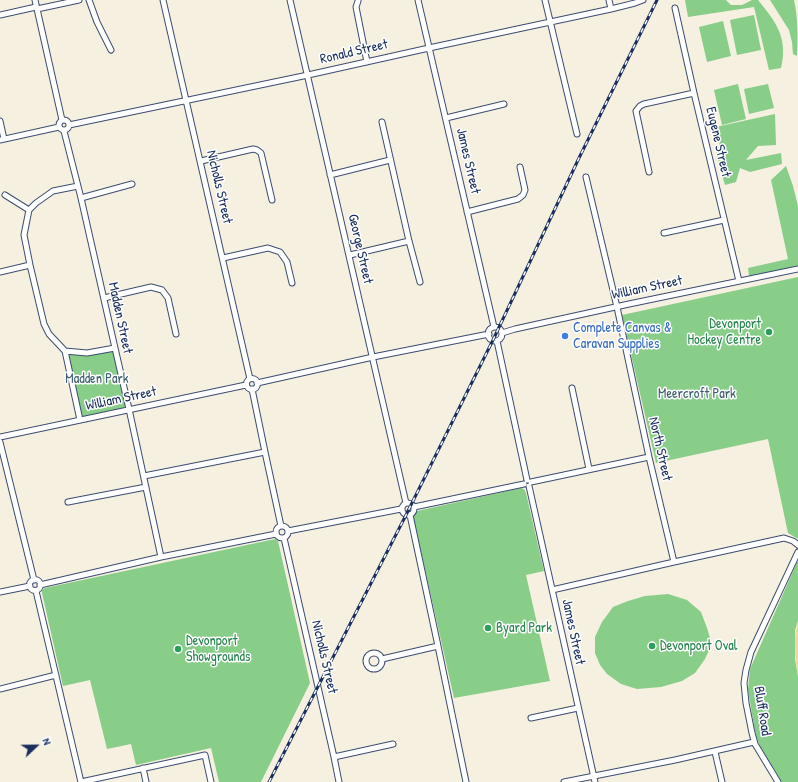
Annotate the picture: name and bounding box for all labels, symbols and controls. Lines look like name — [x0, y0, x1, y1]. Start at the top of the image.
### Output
street label: Ronald Street — [319, 36, 389, 68]
street label: Eugene Street — [702, 105, 734, 179]
street label: James Street — [452, 126, 484, 196]
street label: Nicholls Street — [202, 149, 236, 225]
street label: George Street — [344, 213, 376, 285]
street label: William Street — [610, 272, 684, 304]
street label: Madden Street — [104, 281, 136, 355]
place label: Devonport Hockey Centre — [688, 316, 761, 348]
place label: Complete Canvas & Caravan Supplies — [573, 320, 671, 352]
marker: Devonport Hockey Centre — [764, 327, 774, 337]
marker: Complete Canvas & Caravan Supplies — [560, 331, 570, 341]
park label: Madden Park — [65, 371, 129, 387]
street label: William Street — [84, 383, 158, 415]
park label: Meercroft Park — [658, 386, 736, 402]
street label: North Street — [645, 415, 675, 483]
street label: James Street — [558, 598, 588, 666]
street label: Nicholls Street — [307, 619, 341, 695]
place label: Byard Park — [496, 620, 552, 636]
marker: Byard Park — [483, 623, 493, 633]
place label: Devonport Showgrounds — [186, 633, 250, 666]
place label: Devonport Oval — [660, 638, 737, 654]
marker: Devonport Oval — [647, 641, 657, 651]
marker: Devonport Showgrounds — [173, 644, 183, 654]
street label: Bluff Road — [750, 685, 774, 737]
north arrow — [16, 726, 56, 766]
text: N — [40, 736, 55, 747]

